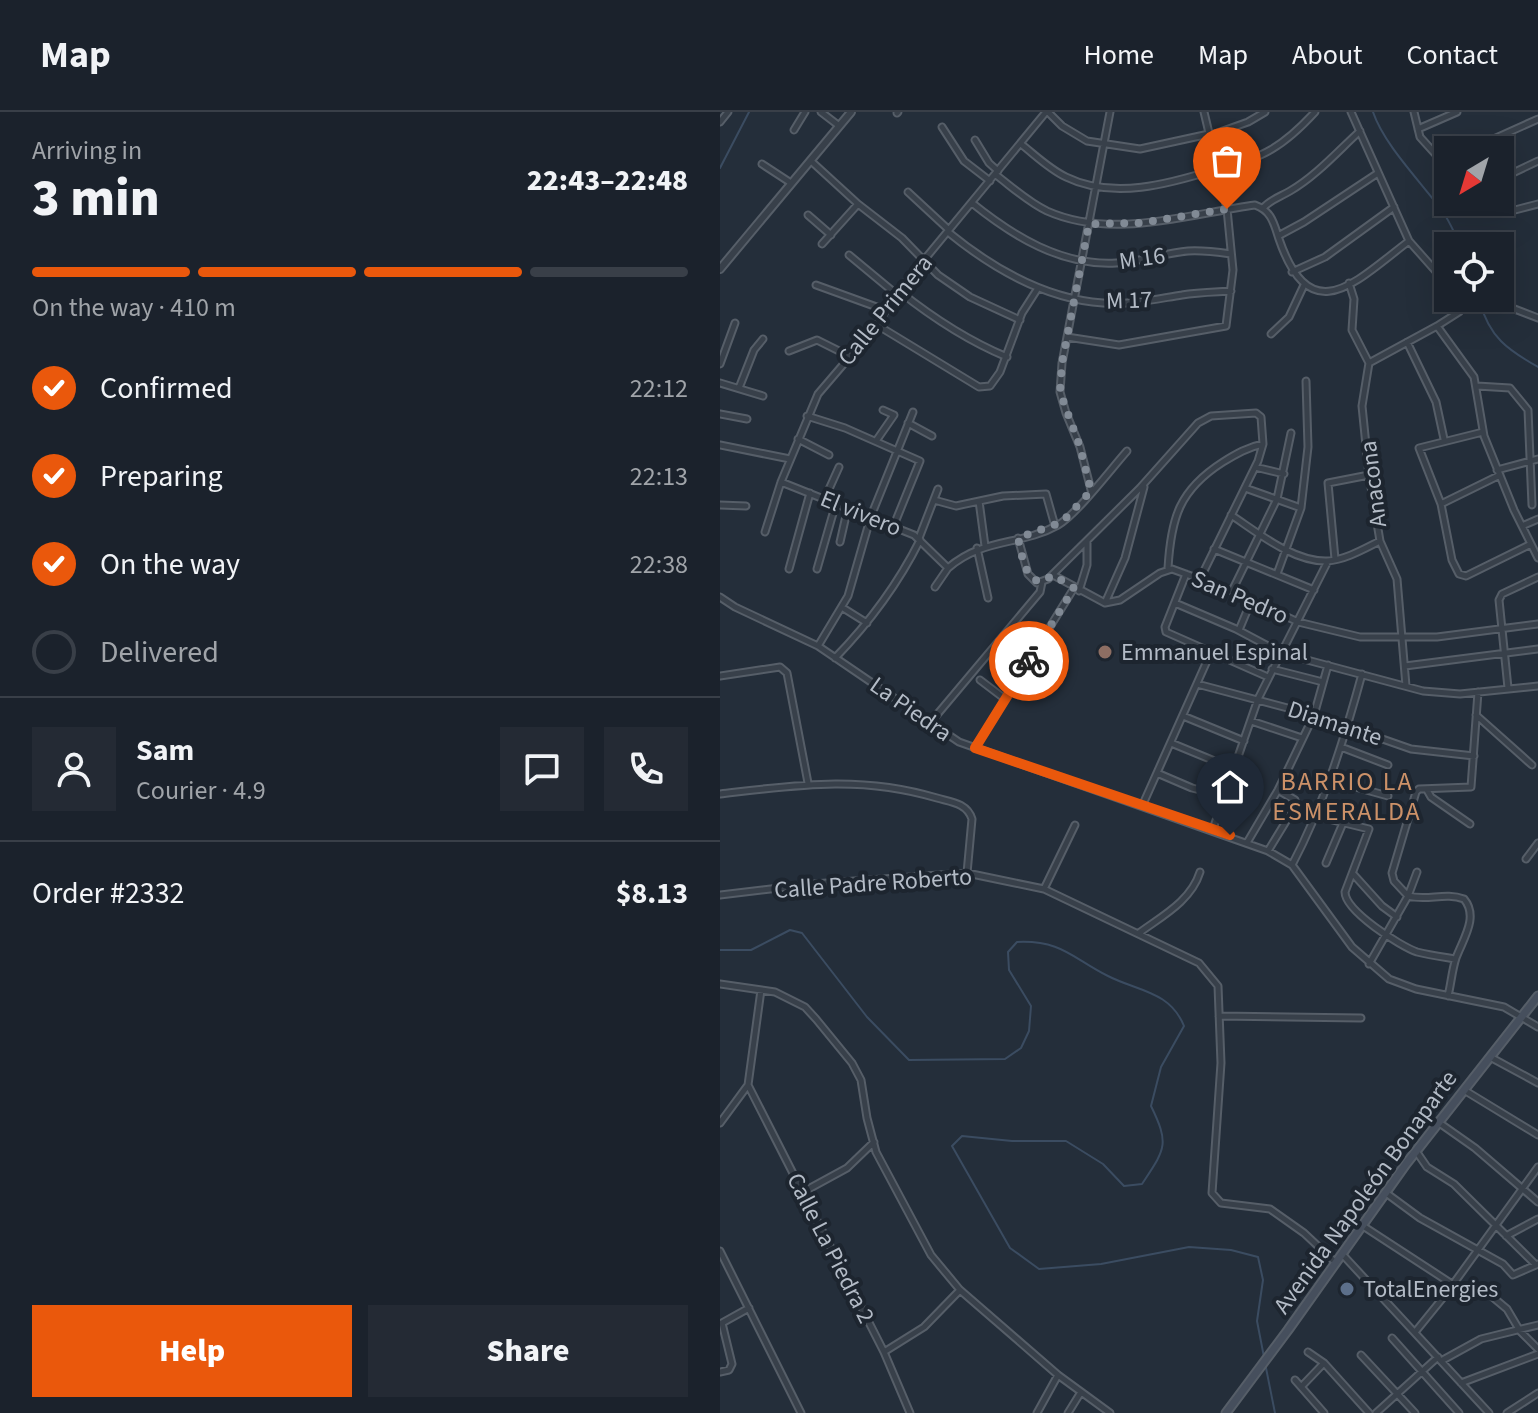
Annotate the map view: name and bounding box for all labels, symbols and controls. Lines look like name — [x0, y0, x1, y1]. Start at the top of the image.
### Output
text: Map — [40, 28, 111, 82]
text: Home — [1083, 35, 1154, 75]
text: Map — [1198, 35, 1248, 75]
text: About — [1292, 35, 1363, 75]
text: Contact — [1407, 35, 1498, 75]
pin — [1193, 127, 1261, 209]
text: Arriving in — [32, 132, 142, 169]
north arrow — [1434, 136, 1514, 216]
map controls — [1434, 136, 1514, 312]
icon: bag — [1205, 139, 1249, 183]
text: 22:43–22:48 — [527, 159, 688, 202]
text: 3 min — [32, 162, 160, 236]
button: locate — [1434, 232, 1514, 312]
street label: M 16 — [1117, 238, 1167, 279]
street label: Calle Primera — [830, 247, 941, 373]
street label: M 17 — [1105, 282, 1153, 319]
text: On the way · 410 m — [32, 289, 236, 326]
icon: check — [32, 366, 76, 410]
text: Confirmed — [100, 367, 233, 410]
text: 22:12 — [630, 370, 688, 407]
street label: Anacona — [1351, 439, 1396, 529]
icon: check — [32, 454, 76, 498]
text: Preparing — [100, 455, 223, 498]
text: 22:13 — [630, 458, 688, 495]
street label: El vivero — [815, 481, 907, 546]
icon: check — [32, 542, 76, 586]
text: On the way — [100, 543, 240, 586]
text: 22:38 — [630, 546, 688, 583]
street label: San Pedro — [1186, 561, 1294, 634]
courier — [989, 621, 1069, 701]
text: Delivered — [100, 631, 219, 674]
place label: Emmanuel Espinal — [1121, 635, 1308, 670]
icon: bike — [1007, 639, 1051, 683]
marker: Emmanuel Espinal — [1096, 643, 1114, 661]
street label: La Piedra — [863, 668, 959, 750]
street label: Diamante — [1283, 692, 1387, 755]
button: person — [32, 727, 116, 811]
button: chat — [500, 727, 584, 811]
button: phone — [604, 727, 688, 811]
text: Sam — [136, 729, 194, 772]
pin — [1196, 753, 1264, 835]
district label: BARRIO LA ESMERALDA — [1272, 763, 1422, 830]
icon: home — [1208, 765, 1252, 809]
text: Courier · 4.9 — [136, 772, 266, 809]
street label: Calle Padre Roberto — [773, 859, 973, 908]
text: Order #2332 — [32, 872, 185, 915]
text: $8.13 — [616, 872, 688, 915]
street label: Avenida Napoleón Bonaparte — [1265, 1063, 1466, 1321]
street label: Calle La Piedra 2 — [778, 1167, 884, 1330]
place label: TotalEnergies — [1363, 1272, 1498, 1307]
marker: TotalEnergies — [1338, 1280, 1356, 1298]
button: Help — [32, 1305, 352, 1397]
button: Share — [368, 1305, 688, 1397]

